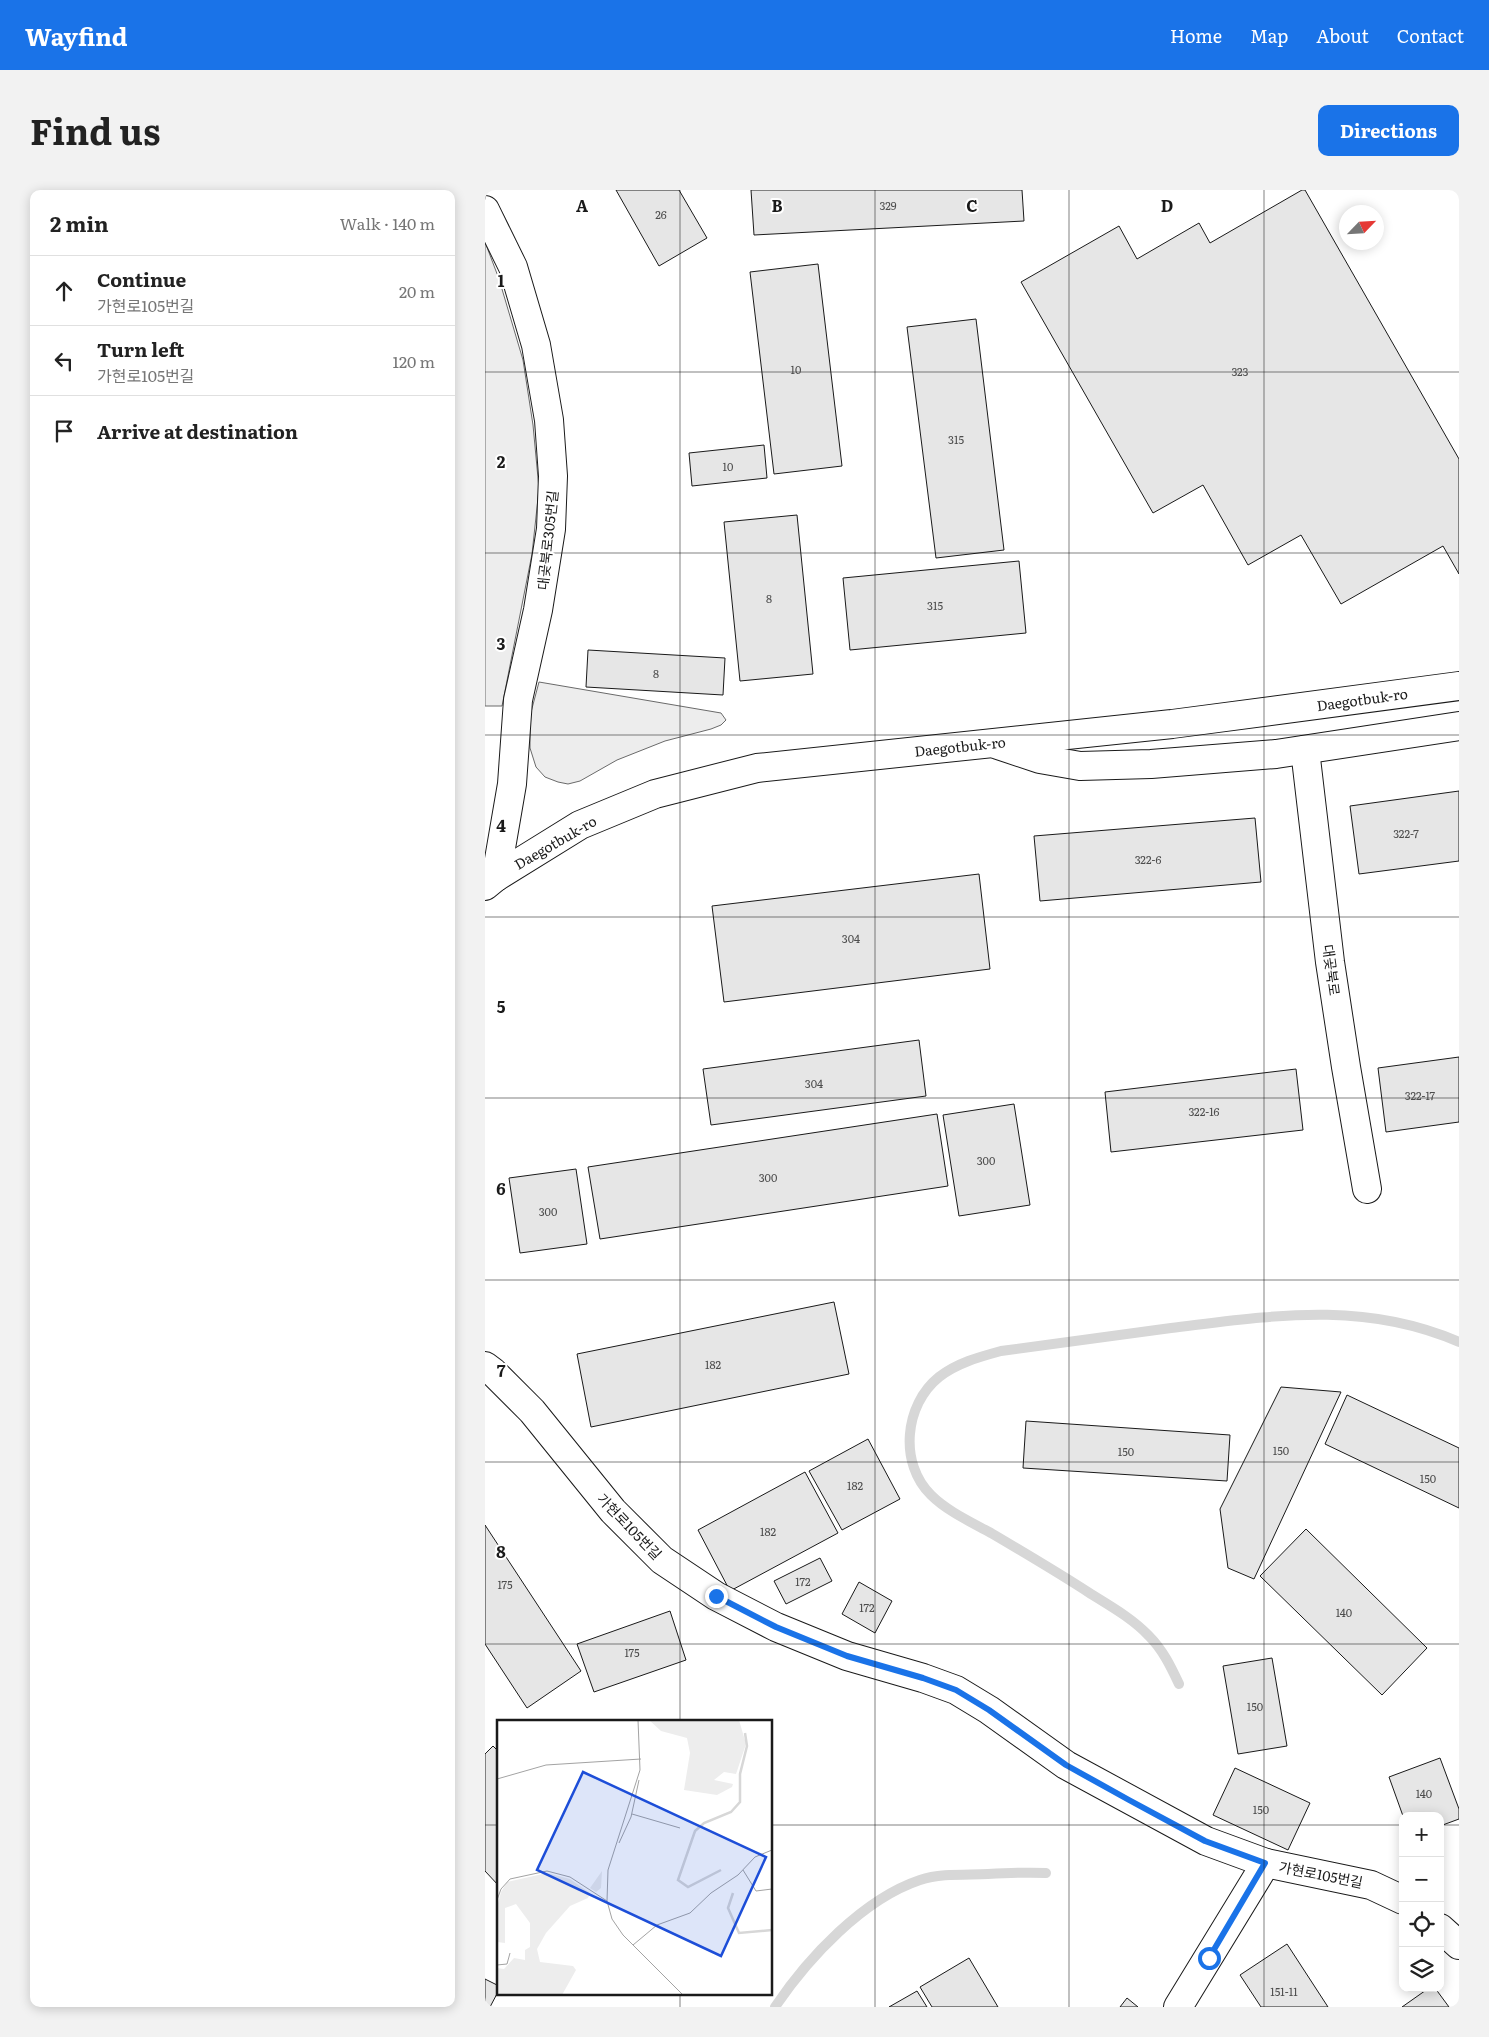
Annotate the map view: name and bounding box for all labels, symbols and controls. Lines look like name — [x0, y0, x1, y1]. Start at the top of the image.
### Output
text: Wayfind — [25, 18, 128, 53]
text: Home — [1170, 22, 1222, 49]
text: Map — [1250, 22, 1288, 49]
text: About — [1316, 22, 1369, 49]
text: Contact — [1397, 22, 1464, 49]
text: Find us — [30, 104, 160, 156]
button: Directions — [1318, 105, 1459, 156]
text: A — [576, 193, 588, 217]
text: B — [771, 193, 783, 217]
text: C — [966, 193, 978, 217]
text: D — [1161, 193, 1173, 217]
house number: 329 — [880, 197, 897, 213]
north arrow — [1339, 205, 1384, 250]
house number: 26 — [655, 206, 667, 222]
text: 2 min — [50, 207, 109, 238]
text: Walk · 140 m — [340, 211, 435, 235]
text: Continue — [97, 265, 186, 293]
text: 1 — [498, 268, 505, 292]
icon: ahead — [50, 277, 78, 305]
text: 20 m — [399, 279, 435, 303]
text: 가현로105번길 — [97, 293, 195, 317]
text: Turn left — [97, 335, 184, 363]
icon: left — [50, 347, 78, 375]
text: 120 m — [392, 349, 435, 373]
house number: 10 — [791, 361, 801, 377]
text: 가현로105번길 — [97, 363, 195, 387]
house number: 323 — [1231, 363, 1249, 379]
icon: arrive — [50, 417, 78, 445]
text: Arrive at destination — [97, 417, 298, 445]
house number: 315 — [948, 431, 964, 447]
text: 2 — [497, 449, 506, 473]
house number: 10 — [723, 458, 733, 474]
street label: 대곶북로305번길 — [532, 489, 562, 591]
house number: 8 — [766, 590, 772, 606]
house number: 315 — [927, 597, 943, 613]
text: 3 — [497, 631, 506, 655]
house number: 8 — [653, 665, 659, 681]
street label: Daegotbuk-ro — [1315, 683, 1409, 715]
street label: Daegotbuk-ro — [913, 731, 1007, 761]
street label: Daegotbuk-ro — [510, 810, 600, 874]
text: 4 — [496, 813, 506, 837]
house number: 322-7 — [1393, 825, 1419, 841]
house number: 322-6 — [1135, 851, 1161, 867]
house number: 304 — [842, 930, 860, 946]
street label: 대곶북로 — [1319, 943, 1346, 997]
text: 5 — [497, 994, 506, 1018]
house number: 304 — [805, 1075, 823, 1091]
house number: 322-17 — [1405, 1087, 1436, 1103]
house number: 322-16 — [1188, 1103, 1220, 1119]
house number: 300 — [977, 1152, 995, 1168]
house number: 300 — [759, 1169, 777, 1185]
text: 6 — [496, 1176, 506, 1200]
house number: 300 — [539, 1203, 557, 1219]
house number: 182 — [705, 1356, 721, 1372]
text: 7 — [497, 1358, 506, 1382]
house number: 150 — [1273, 1442, 1289, 1458]
house number: 150 — [1118, 1443, 1134, 1459]
house number: 150 — [1420, 1470, 1436, 1486]
house number: 182 — [847, 1477, 863, 1493]
street label: 가현로105번길 — [593, 1488, 667, 1564]
house number: 182 — [760, 1523, 776, 1539]
text: 8 — [496, 1539, 506, 1563]
house number: 172 — [795, 1573, 811, 1589]
house number: 175 — [497, 1576, 513, 1592]
route end — [705, 1585, 728, 1608]
house number: 172 — [859, 1599, 875, 1615]
house number: 140 — [1336, 1604, 1352, 1620]
house number: 175 — [624, 1644, 640, 1660]
house number: 150 — [1247, 1698, 1263, 1714]
inset map — [497, 1720, 773, 1994]
house number: 140 — [1416, 1785, 1432, 1801]
house number: 150 — [1253, 1801, 1269, 1817]
map controls — [1399, 1812, 1444, 1992]
button: + — [1399, 1812, 1444, 1857]
street label: 가현로105번길 — [1277, 1856, 1365, 1892]
button: − — [1399, 1857, 1444, 1902]
button: locate — [1399, 1902, 1444, 1947]
route start — [1198, 1947, 1221, 1970]
button: layers — [1399, 1947, 1444, 1992]
house number: 151-11 — [1270, 1983, 1298, 1999]

